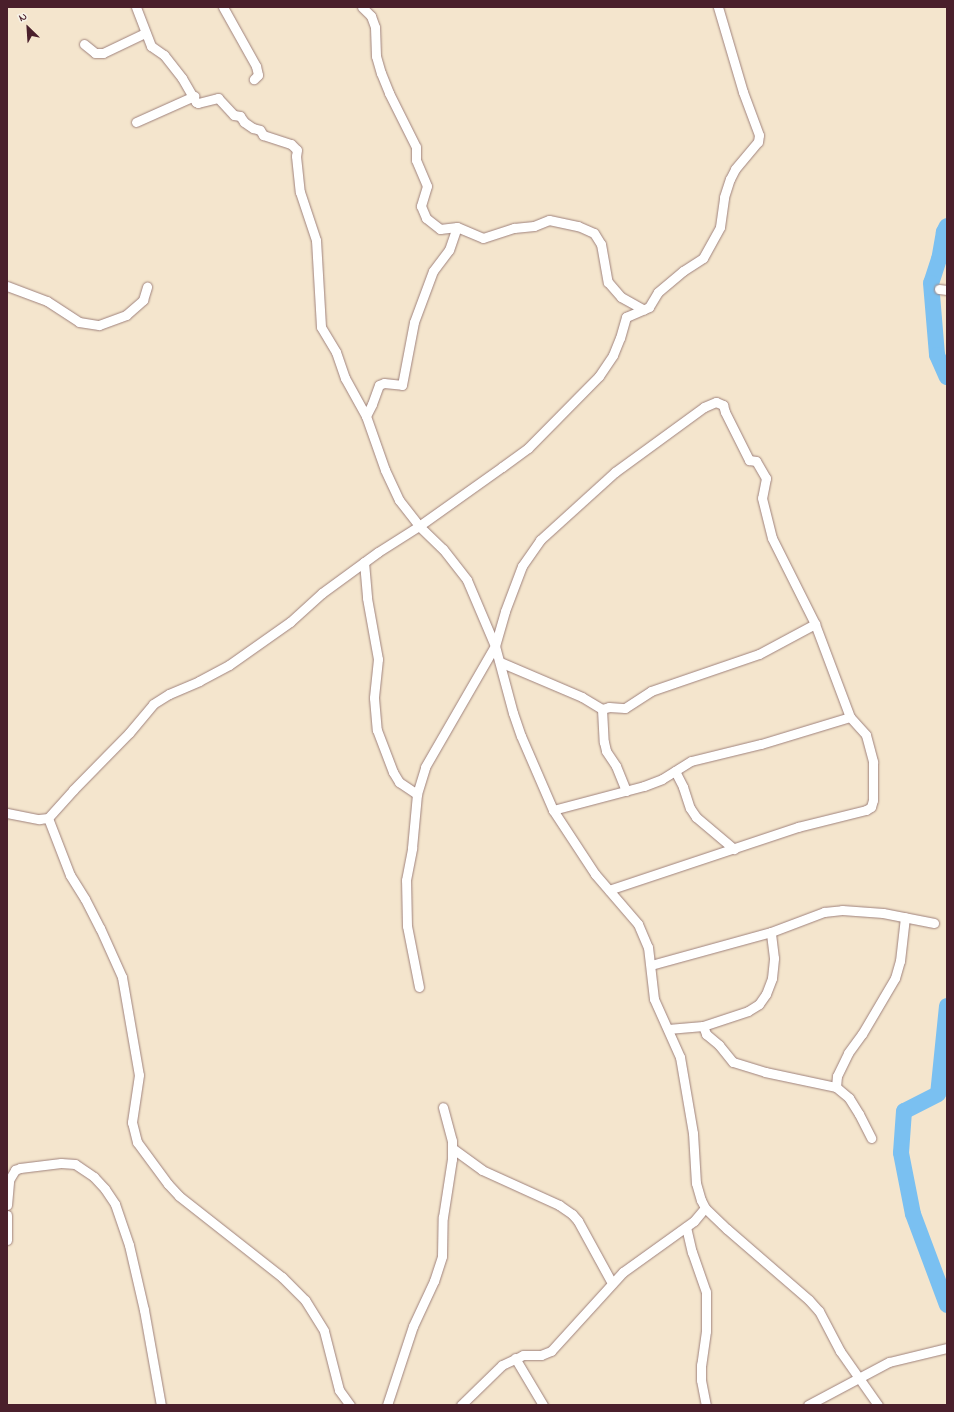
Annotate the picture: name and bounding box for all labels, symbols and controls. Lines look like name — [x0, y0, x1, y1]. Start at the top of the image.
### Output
north arrow — [8, 8, 48, 48]
text: N — [16, 8, 30, 26]

